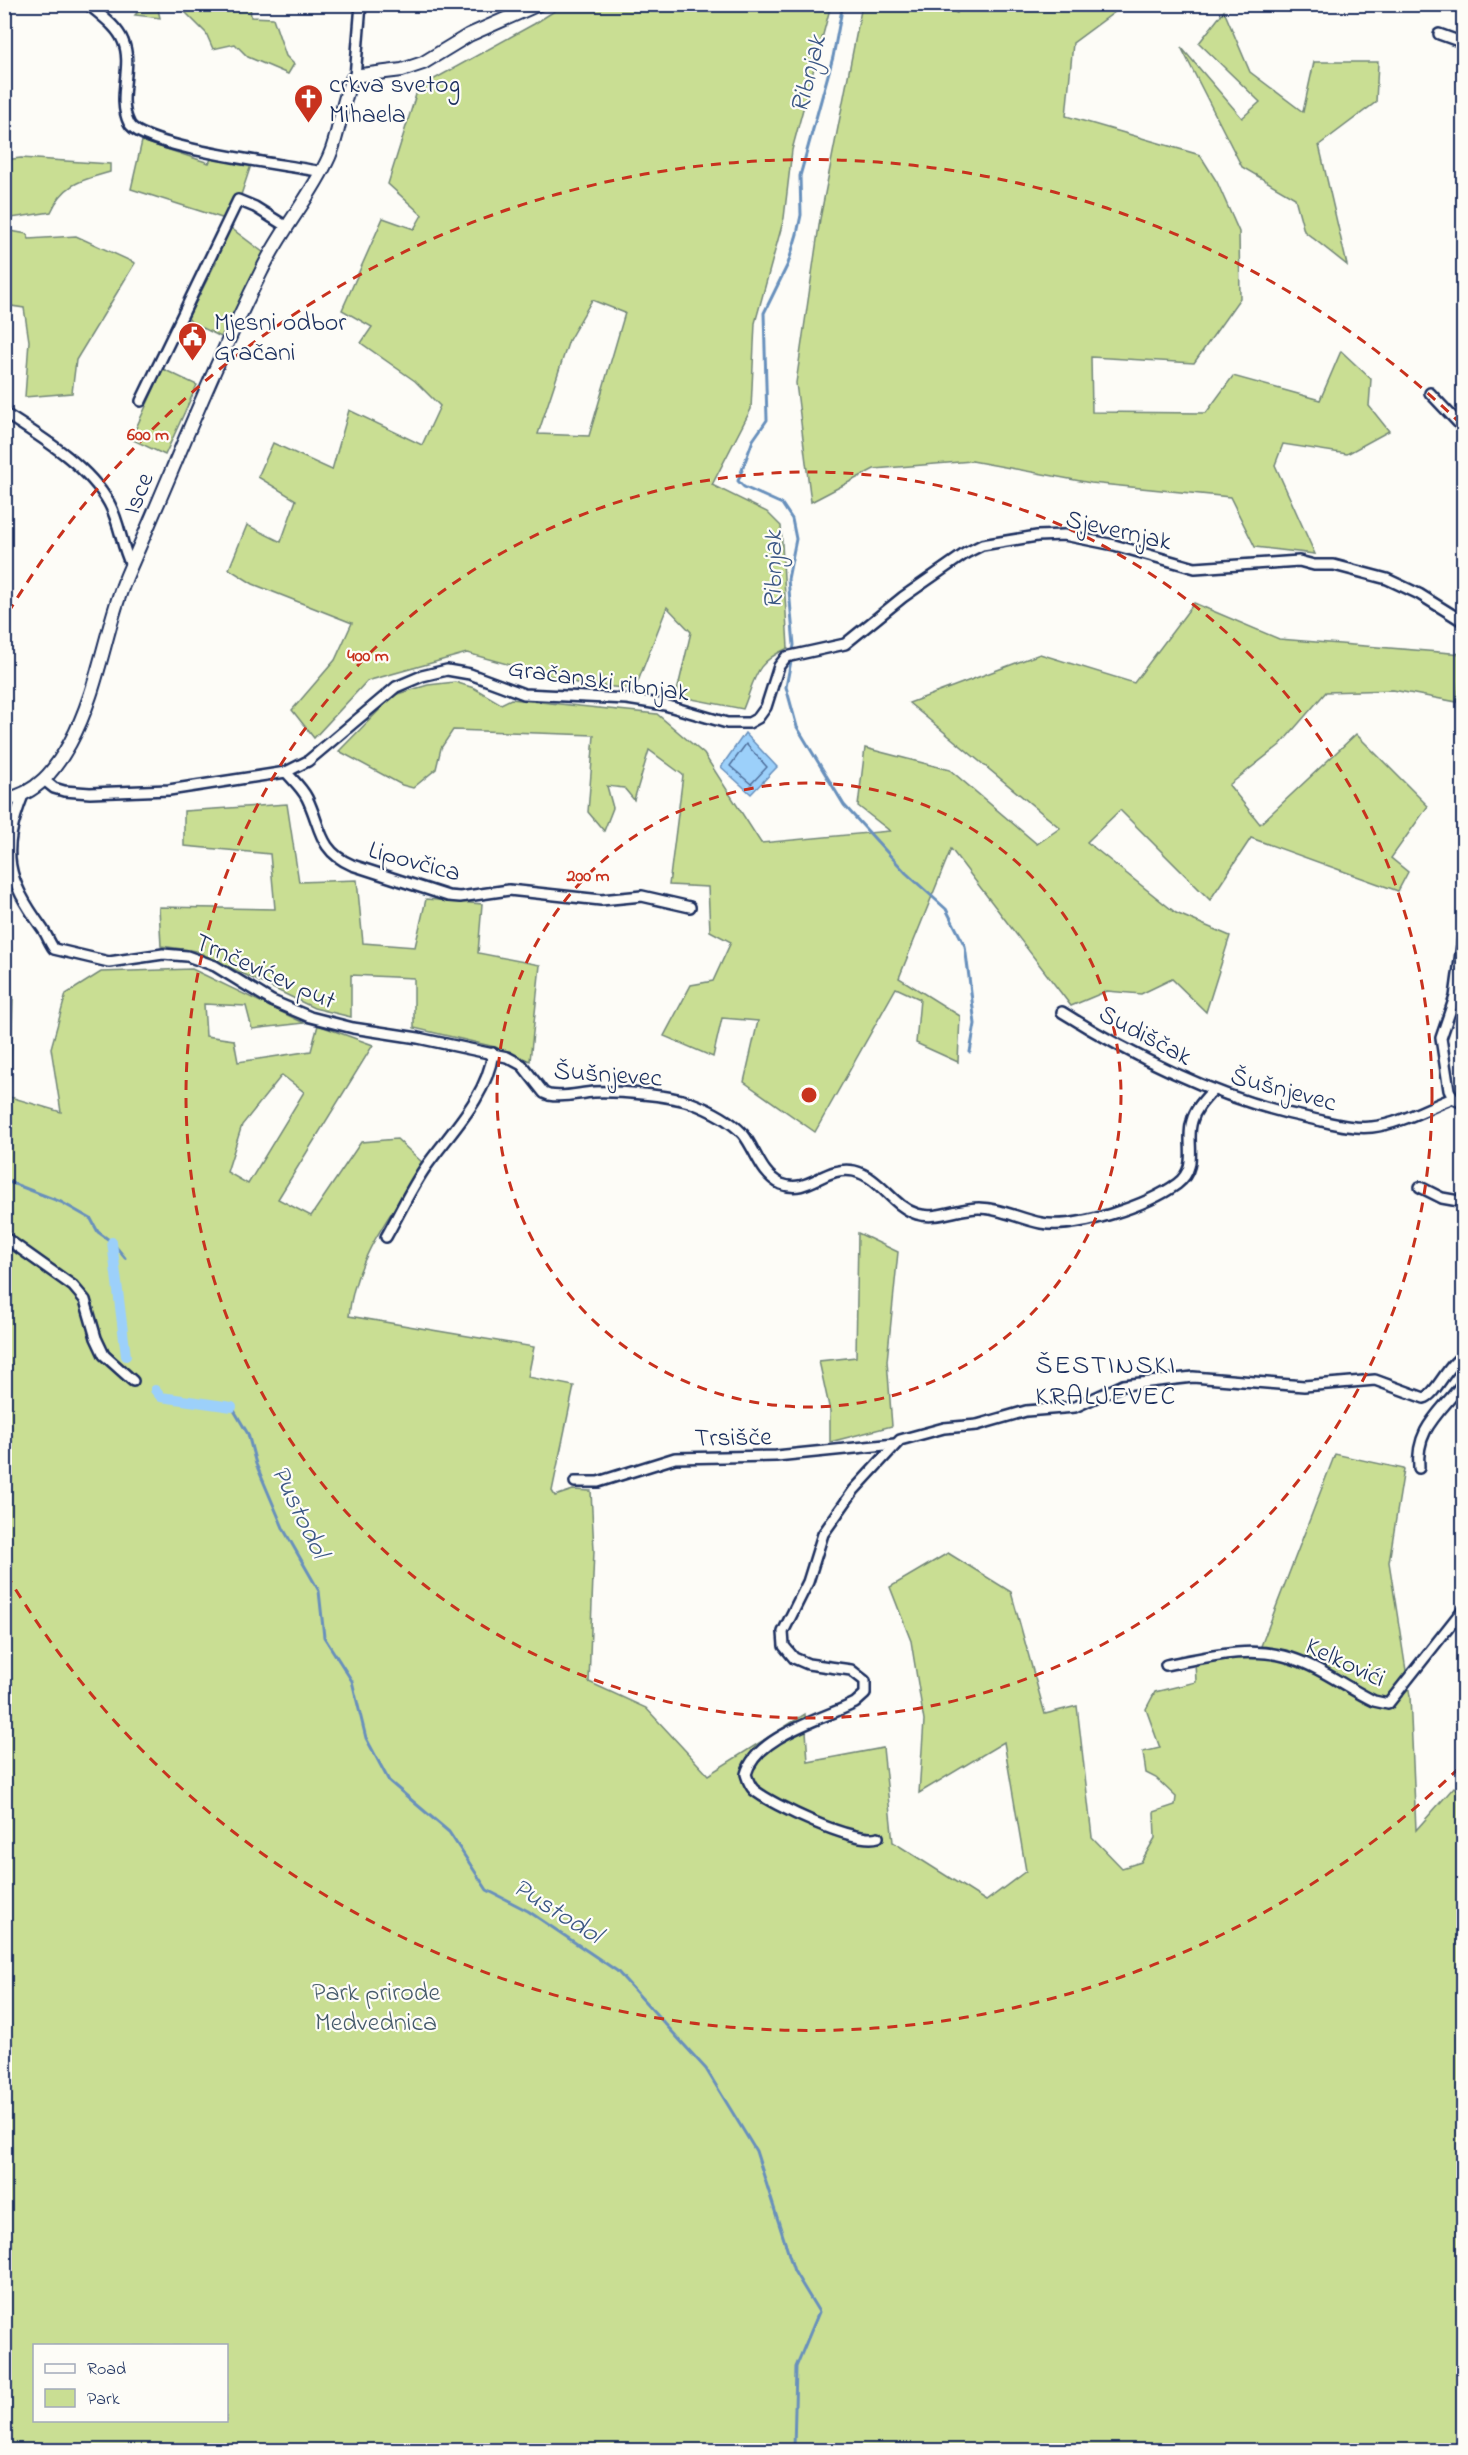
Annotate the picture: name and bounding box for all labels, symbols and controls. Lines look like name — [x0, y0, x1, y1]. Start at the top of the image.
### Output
water label: Ribnjak — [781, 30, 838, 118]
place label: crkva svetog Mihaela — [329, 67, 460, 135]
church icon: crkva svetog Mihaela — [292, 82, 324, 124]
place label: Mjesni odbor Gračani — [214, 305, 347, 373]
public building icon: Mjesni odbor Gračani — [177, 320, 209, 362]
text: 600 m — [127, 423, 169, 449]
street label: Isce — [114, 467, 165, 521]
street label: Sjevernjak — [1062, 501, 1176, 563]
water label: Ribnjak — [755, 529, 794, 610]
text: 400 m — [347, 644, 389, 670]
street label: Gračanski ribnjak — [506, 650, 692, 714]
street label: Lipovčica — [364, 832, 464, 893]
text: 200 m — [566, 864, 610, 890]
street label: Trnčevićev put — [188, 925, 342, 1021]
street label: Sudiščak — [1091, 996, 1199, 1077]
street label: Šušnjevec — [552, 1053, 664, 1099]
street label: Šušnjevec — [1226, 1059, 1341, 1123]
centre of rings — [799, 1085, 819, 1105]
district label: ŠESTINSKI KRALJEVEC — [1035, 1347, 1177, 1417]
street label: Trsišče — [694, 1419, 772, 1459]
water label: Pustodol — [259, 1459, 340, 1568]
street label: Kelkovići — [1298, 1629, 1391, 1699]
water label: Pustodol — [504, 1869, 612, 1957]
park label: Park prirode Medvednica — [312, 1975, 440, 2043]
legend — [33, 2344, 228, 2422]
text: Road — [87, 2357, 126, 2383]
text: Park — [87, 2387, 120, 2413]

